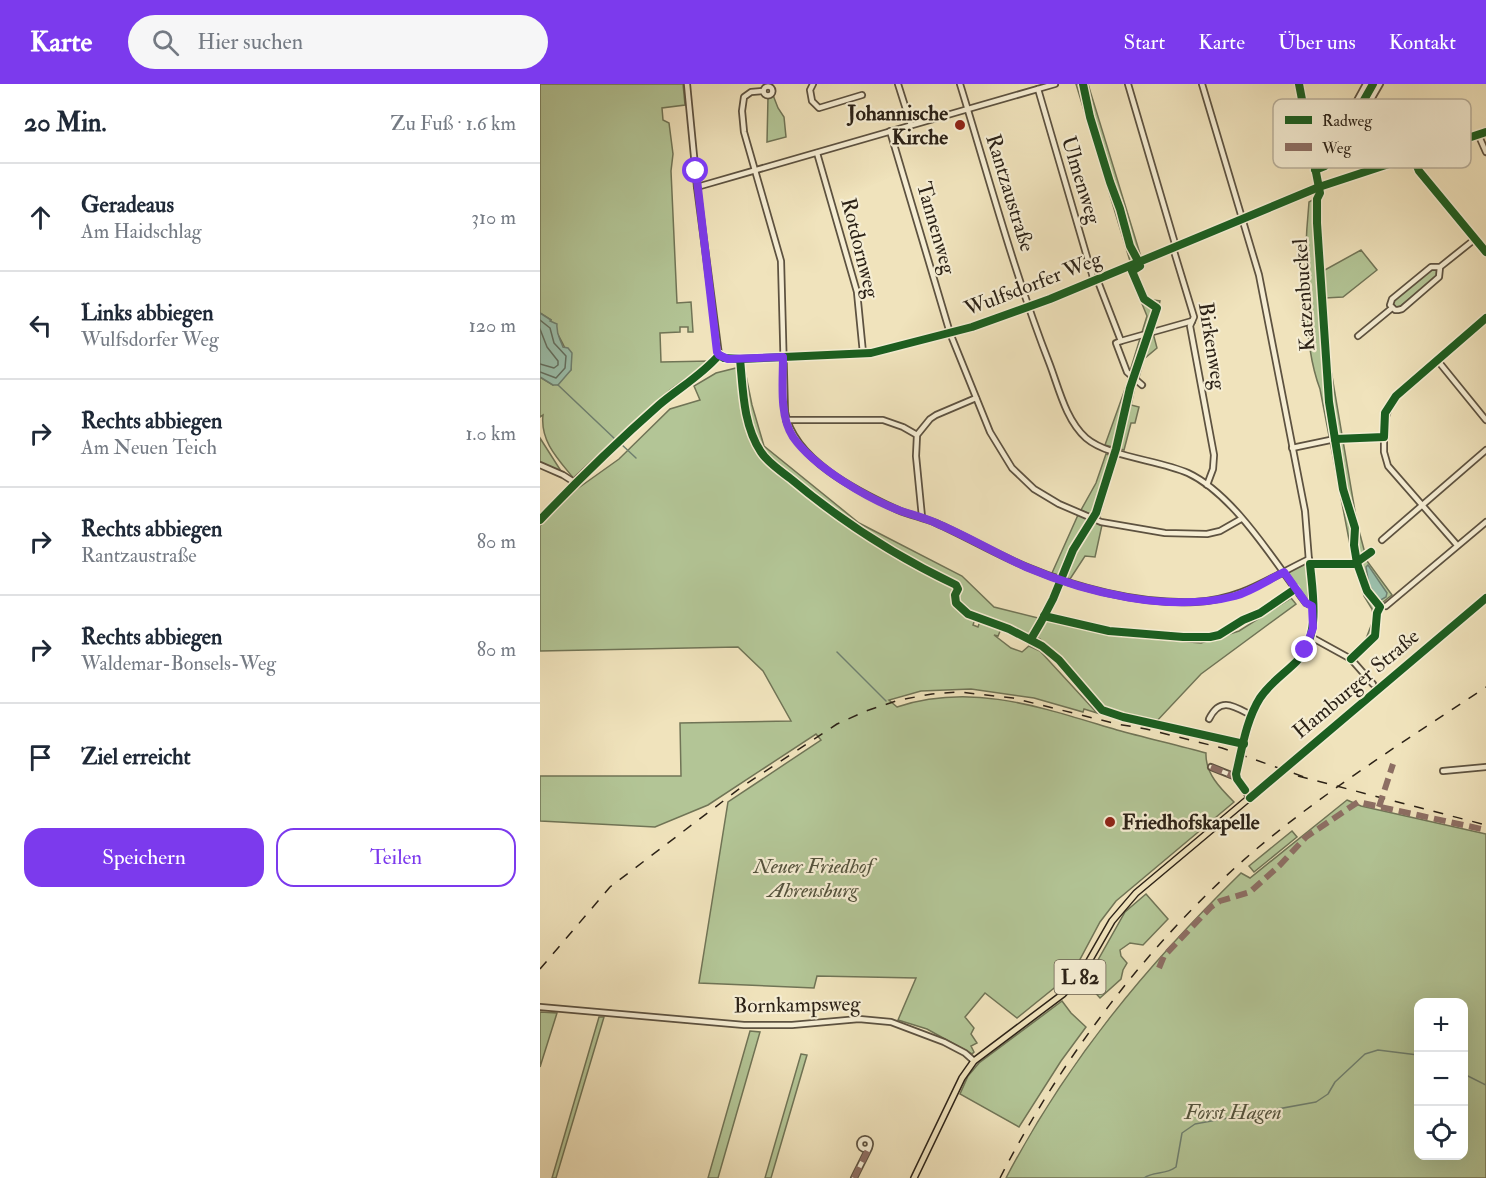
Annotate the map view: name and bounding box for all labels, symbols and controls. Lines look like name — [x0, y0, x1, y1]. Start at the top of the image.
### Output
search box — [128, 15, 548, 69]
text: Karte — [30, 25, 92, 60]
icon: search — [149, 26, 182, 59]
text: Hier suchen — [197, 28, 303, 56]
text: Start — [1123, 29, 1165, 56]
text: Karte — [1198, 29, 1245, 56]
text: Über uns — [1278, 29, 1356, 56]
text: Kontakt — [1389, 29, 1456, 56]
legend — [1273, 99, 1471, 168]
place label: Johannische Kirche — [847, 100, 948, 151]
text: 20 Min. — [24, 107, 107, 139]
text: Zu Fuß · 1.6 km — [391, 111, 516, 136]
text: Radweg — [1322, 111, 1373, 131]
marker: Johannische Kirche — [953, 118, 967, 132]
street label: Rantzaustraße — [979, 131, 1041, 255]
street label: Ulmenweg — [1055, 133, 1107, 228]
text: Weg — [1321, 138, 1353, 158]
route start — [682, 157, 708, 183]
street label: Tannenweg — [910, 179, 962, 278]
text: Geradeaus — [81, 191, 174, 219]
street label: Rotdornweg — [835, 195, 886, 302]
icon: ahead — [24, 201, 57, 234]
text: 310 m — [471, 205, 516, 230]
text: Am Haidschlag — [81, 219, 202, 244]
street label: Katzenbuckel — [1287, 237, 1321, 352]
street label: Wulfsdorfer Weg — [960, 245, 1106, 323]
text: Links abbiegen — [81, 299, 214, 327]
street label: Birkenweg — [1192, 300, 1232, 392]
icon: left — [24, 309, 57, 342]
text: 120 m — [469, 313, 516, 338]
text: Wulfsdorfer Weg — [81, 327, 219, 352]
text: Rechts abbiegen — [81, 407, 222, 435]
icon: right — [24, 417, 57, 450]
text: 1.0 km — [465, 421, 516, 446]
text: Am Neuen Teich — [81, 435, 217, 460]
text: Rechts abbiegen — [81, 515, 222, 543]
icon: right — [24, 525, 57, 558]
text: 80 m — [477, 529, 516, 554]
text: Rantzaustraße — [81, 543, 197, 568]
text: Rechts abbiegen — [81, 623, 222, 651]
street label: Hamburger Straße — [1287, 623, 1425, 745]
icon: right — [24, 633, 57, 666]
route end — [1291, 636, 1317, 662]
text: 80 m — [477, 637, 516, 662]
text: Waldemar-Bonsels-Weg — [81, 651, 276, 676]
icon: arrive — [24, 741, 57, 774]
text: Ziel erreicht — [81, 743, 191, 771]
place label: Friedhofskapelle — [1122, 809, 1260, 836]
marker: Friedhofskapelle — [1103, 815, 1117, 829]
button: Speichern — [24, 828, 264, 887]
button: Teilen — [276, 828, 516, 887]
park label: Neuer Friedhof Ahrensburg — [753, 853, 877, 904]
road number: L 82 — [1054, 960, 1106, 994]
street label: Bornkampsweg — [733, 990, 861, 1020]
map controls — [1414, 998, 1468, 1160]
button: + — [1414, 998, 1468, 1052]
button: − — [1414, 1052, 1468, 1106]
park label: Forst Hagen — [1183, 1099, 1282, 1126]
button: locate — [1414, 1106, 1468, 1160]

